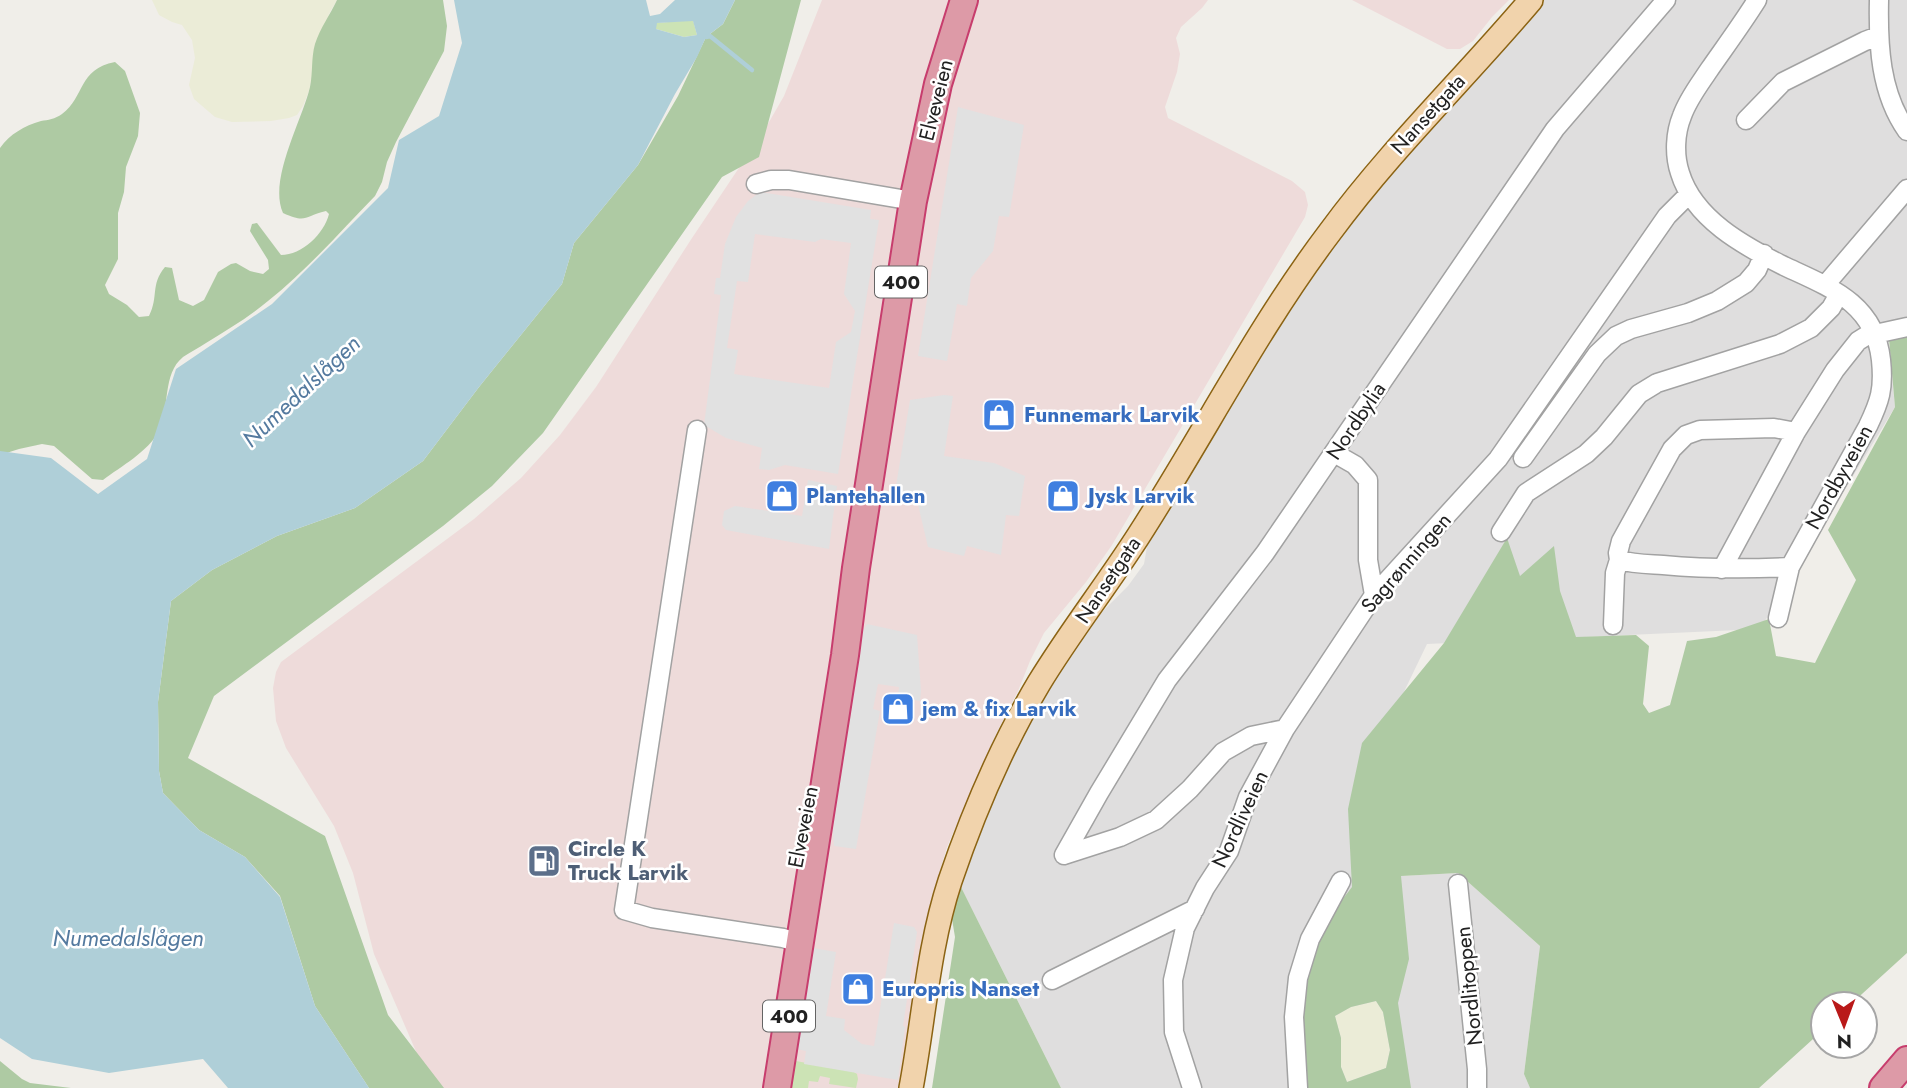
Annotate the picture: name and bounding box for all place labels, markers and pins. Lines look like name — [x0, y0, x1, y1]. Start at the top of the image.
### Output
shop icon: Funnemark Larvik — [980, 396, 1018, 434]
place label: Funnemark Larvik — [1024, 400, 1200, 430]
shop icon: Plantehallen — [763, 477, 801, 515]
shop icon: Jysk Larvik — [1044, 477, 1082, 515]
place label: Plantehallen — [806, 481, 926, 511]
place label: Jysk Larvik — [1084, 481, 1195, 511]
shop icon: jem & fix Larvik — [879, 690, 917, 728]
place label: jem & fix Larvik — [920, 694, 1077, 724]
place label: Circle K Truck Larvik — [568, 834, 688, 888]
fuel station icon: Circle K Truck Larvik — [525, 842, 563, 880]
shop icon: Europris Nanset — [839, 970, 877, 1008]
place label: Europris Nanset — [882, 974, 1039, 1004]

